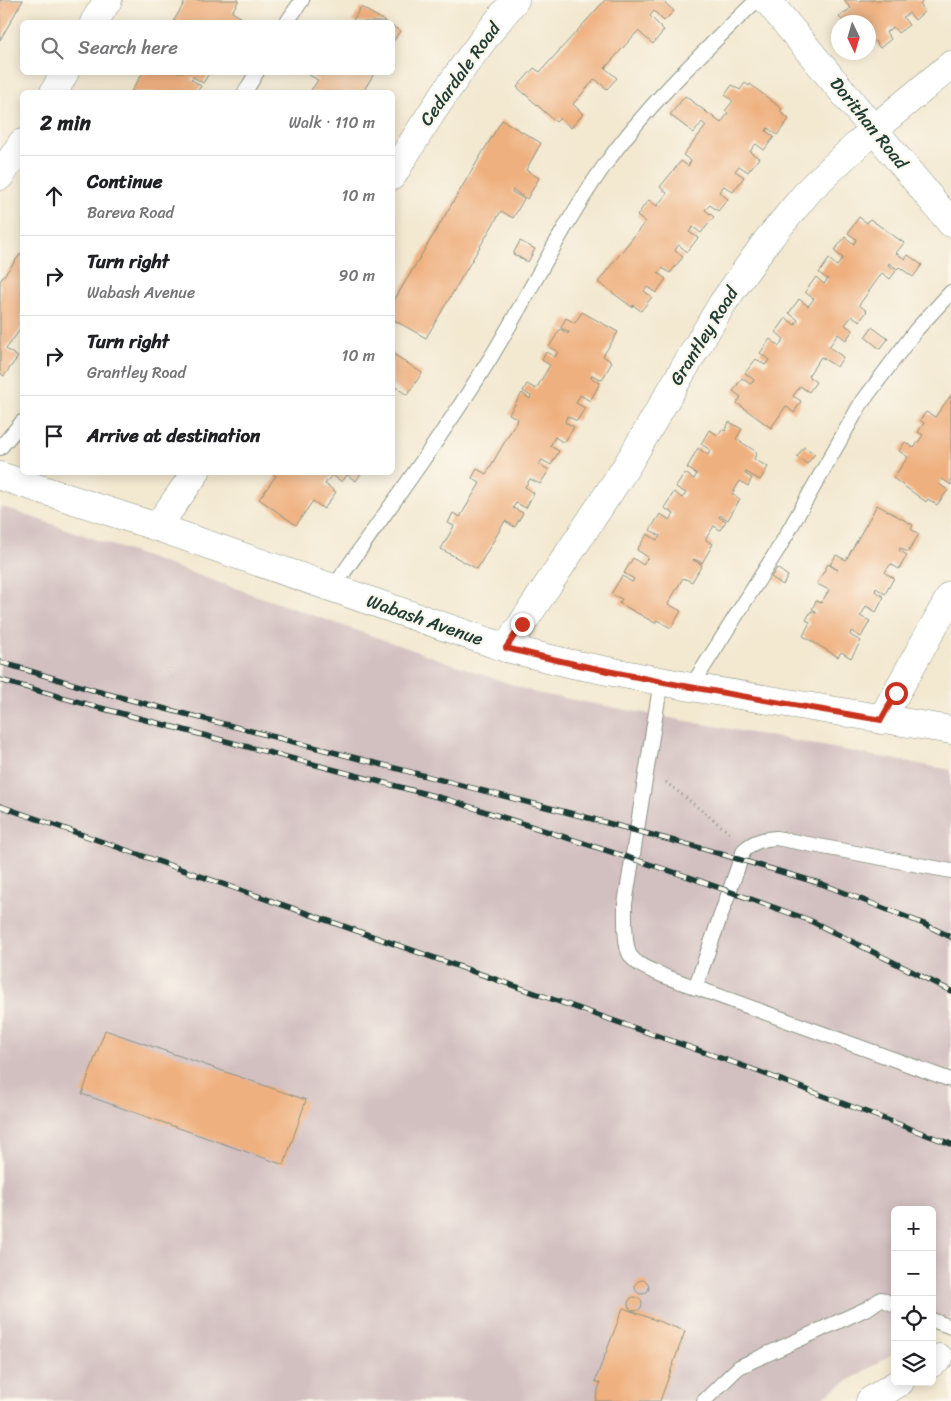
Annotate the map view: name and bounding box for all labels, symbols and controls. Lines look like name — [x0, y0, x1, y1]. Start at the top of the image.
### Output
street label: Cedardale Road — [411, 14, 510, 133]
north arrow — [831, 15, 876, 60]
search box — [20, 20, 395, 75]
text: Search here — [78, 31, 178, 64]
icon: search — [38, 34, 66, 62]
street label: Dorithan Road — [821, 70, 917, 178]
text: 2 min — [40, 104, 91, 142]
text: Walk · 110 m — [289, 108, 375, 137]
text: Continue — [87, 165, 163, 198]
text: 10 m — [342, 181, 375, 210]
icon: ahead — [40, 182, 68, 210]
text: Bareva Road — [87, 198, 174, 227]
text: Turn right — [87, 245, 169, 278]
text: 90 m — [339, 261, 375, 290]
icon: right — [40, 262, 68, 290]
text: Wabash Avenue — [87, 278, 195, 307]
street label: Grantley Road — [661, 279, 748, 392]
text: Turn right — [87, 325, 169, 358]
text: 10 m — [342, 341, 375, 370]
icon: right — [40, 342, 68, 370]
text: Grantley Road — [87, 358, 186, 387]
text: Arrive at destination — [87, 419, 260, 452]
icon: arrive — [40, 422, 68, 450]
street label: Wabash Avenue — [362, 585, 488, 655]
route end — [511, 613, 534, 636]
route start — [885, 682, 908, 705]
map controls — [891, 1206, 936, 1386]
button: + — [891, 1206, 936, 1251]
button: − — [891, 1251, 936, 1296]
button: locate — [891, 1296, 936, 1341]
button: layers — [891, 1341, 936, 1386]

